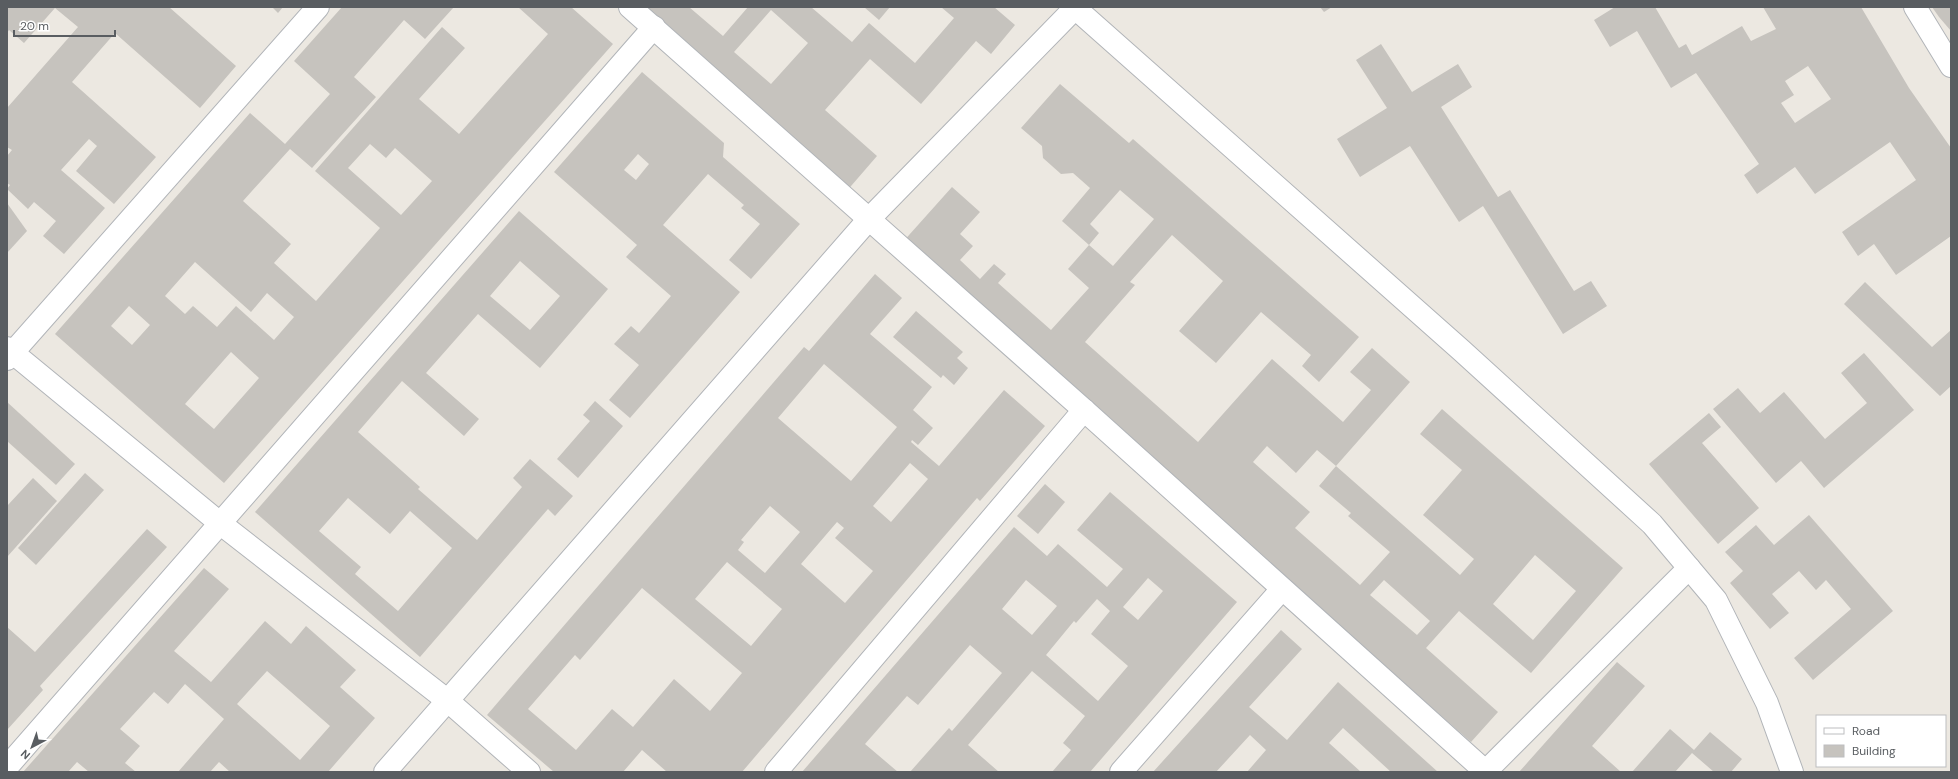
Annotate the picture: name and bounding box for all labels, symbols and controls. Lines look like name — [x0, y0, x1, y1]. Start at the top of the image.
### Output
scale bar — [14, 12, 115, 38]
text: 20 m — [20, 18, 49, 34]
legend — [1816, 715, 1946, 767]
text: Road — [1852, 723, 1880, 739]
north arrow — [12, 727, 52, 767]
text: Building — [1852, 743, 1896, 759]
text: N — [18, 747, 33, 762]

